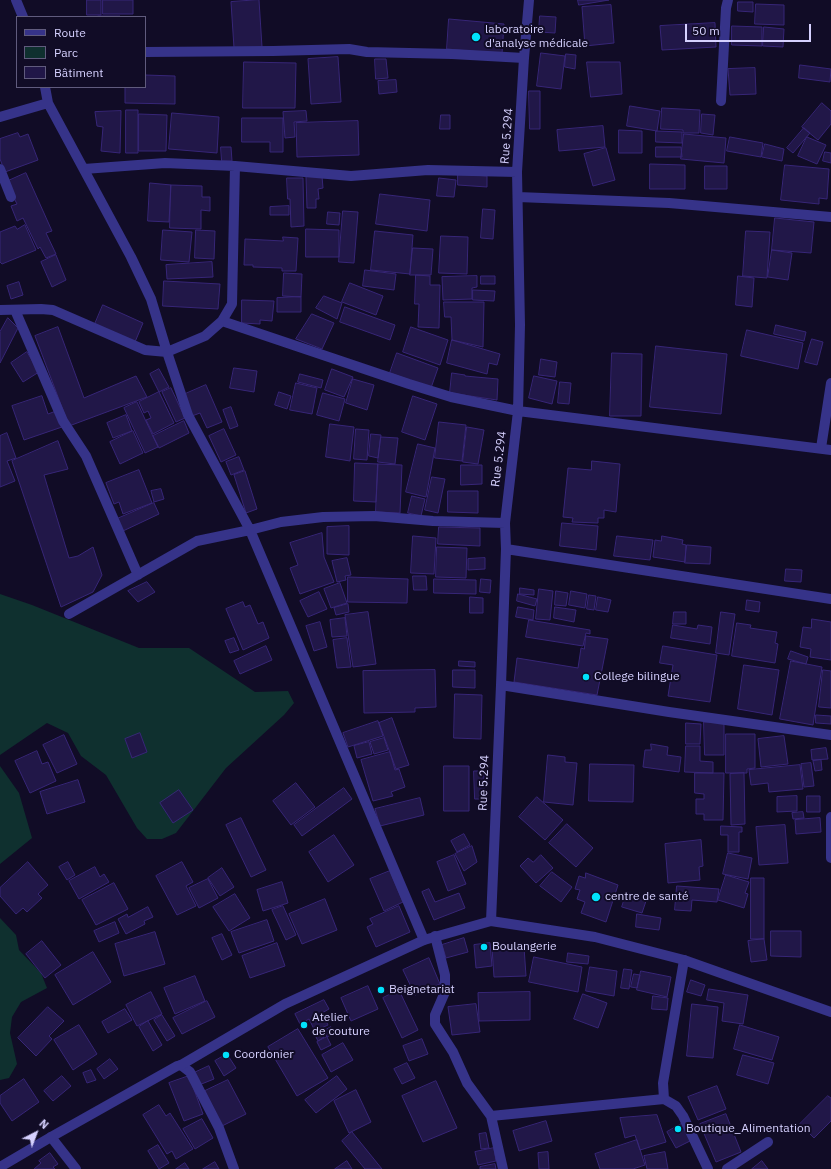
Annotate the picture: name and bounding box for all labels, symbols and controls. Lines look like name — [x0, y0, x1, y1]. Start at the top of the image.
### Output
legend — [16, 16, 146, 88]
scale bar — [687, 16, 813, 42]
place label: laboratoire d'analyse médicale — [485, 23, 588, 51]
text: 50 m — [692, 23, 720, 38]
text: Route — [54, 25, 86, 40]
marker: laboratoire d'analyse médicale — [470, 31, 482, 43]
text: Parc — [54, 45, 78, 60]
text: Bâtiment — [54, 65, 104, 80]
street label: Rue 5.294 — [498, 108, 516, 164]
street label: Rue 5.294 — [488, 430, 510, 488]
place label: College bilingue — [594, 670, 680, 684]
marker: College bilingue — [581, 672, 591, 682]
street label: Rue 5.294 — [476, 755, 492, 811]
place label: centre de santé — [605, 890, 689, 904]
marker: centre de santé — [590, 891, 602, 903]
place label: Boulangerie — [492, 940, 557, 954]
marker: Boulangerie — [479, 942, 489, 952]
place label: Beignetariat — [389, 983, 455, 997]
marker: Beignetariat — [376, 985, 386, 995]
place label: Atelier de couture — [312, 1011, 370, 1039]
marker: Atelier de couture — [299, 1020, 309, 1030]
place label: Coordonier — [234, 1048, 294, 1062]
marker: Coordonier — [221, 1050, 231, 1060]
north arrow — [16, 1113, 56, 1153]
text: N — [36, 1116, 52, 1132]
place label: Boutique_Alimentation — [686, 1122, 811, 1136]
marker: Boutique_Alimentation — [673, 1124, 683, 1134]

